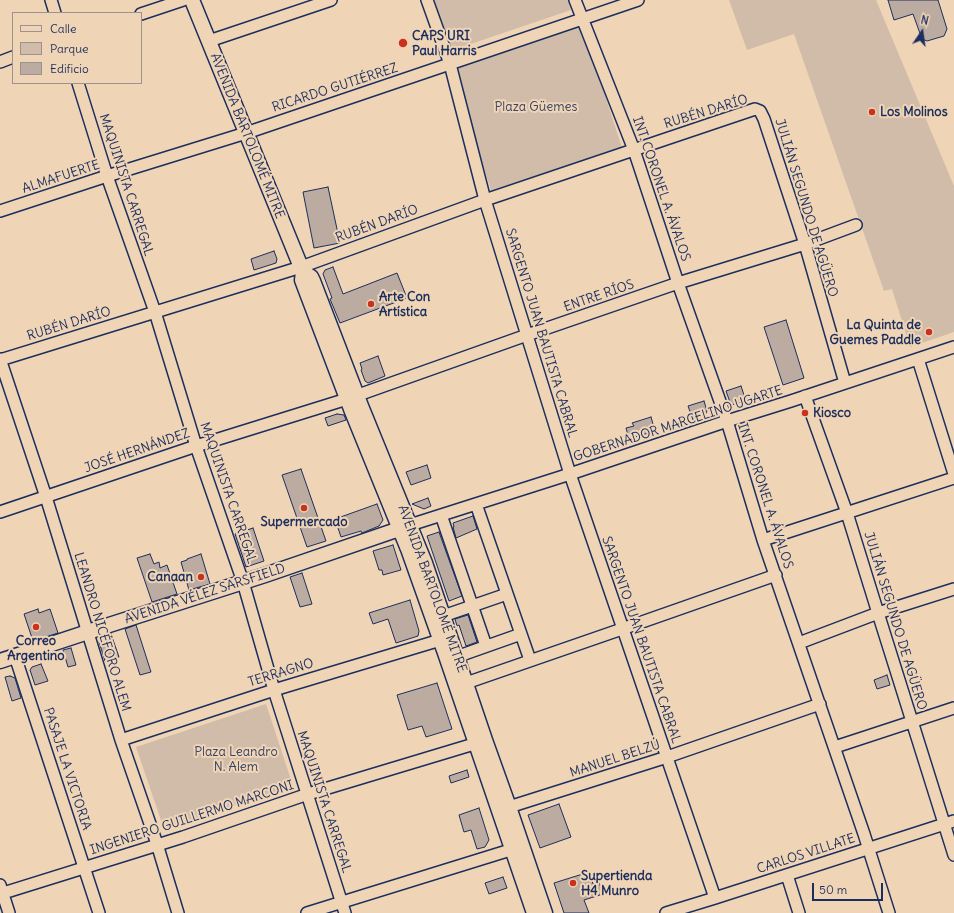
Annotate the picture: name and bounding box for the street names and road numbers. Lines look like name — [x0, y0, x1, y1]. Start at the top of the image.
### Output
street label: AVENIDA BARTOLOMÉ MITRE — [207, 51, 287, 221]
street label: RICARDO GUTIÉRREZ — [270, 60, 400, 116]
street label: RUBÉN DARÍO — [662, 92, 750, 132]
street label: MAQUINISTA CARREGAL — [96, 112, 156, 258]
street label: INT. CORONEL A. ÁVALOS — [629, 115, 693, 263]
street label: JULIÁN SEGUNDO DE AGÜERO — [771, 117, 841, 299]
street label: ALMAFUERTE — [20, 157, 102, 197]
street label: RUBÉN DARÍO — [334, 202, 420, 246]
street label: SARGENTO JUAN BAUTISTA CABRAL — [502, 227, 580, 439]
street label: ENTRE RÍOS — [562, 277, 636, 315]
street label: RUBÉN DARÍO — [25, 304, 113, 344]
street label: GOBERNADOR MARCELINO UGARTE — [571, 383, 785, 465]
street label: MAQUINISTA CARREGAL — [196, 420, 260, 566]
street label: INT. CORONEL A. ÁVALOS — [734, 421, 796, 571]
street label: JOSÉ HERNÁNDEZ — [82, 426, 192, 476]
street label: AVENIDA BARTOLOMÉ MITRE — [394, 503, 470, 675]
street label: JULIÁN SEGUNDO DE AGÜERO — [860, 530, 930, 712]
street label: SARGENTO JUAN BAUTISTA CABRAL — [598, 535, 684, 745]
street label: LEANDRO NICÉFORO ALEM — [70, 551, 134, 713]
street label: AVENIDA VÉLEZ SARSFIELD — [123, 561, 287, 627]
street label: TERRAGNO — [246, 656, 316, 690]
street label: PASAJE LA VICTORIA — [40, 706, 94, 832]
street label: MAQUINISTA CARREGAL — [294, 729, 354, 875]
street label: MANUEL BELZÚ — [568, 737, 662, 781]
street label: INGENIERO GUILLERMO MARCONI — [88, 778, 296, 858]
street label: CARLOS VILLATE — [755, 831, 857, 877]

